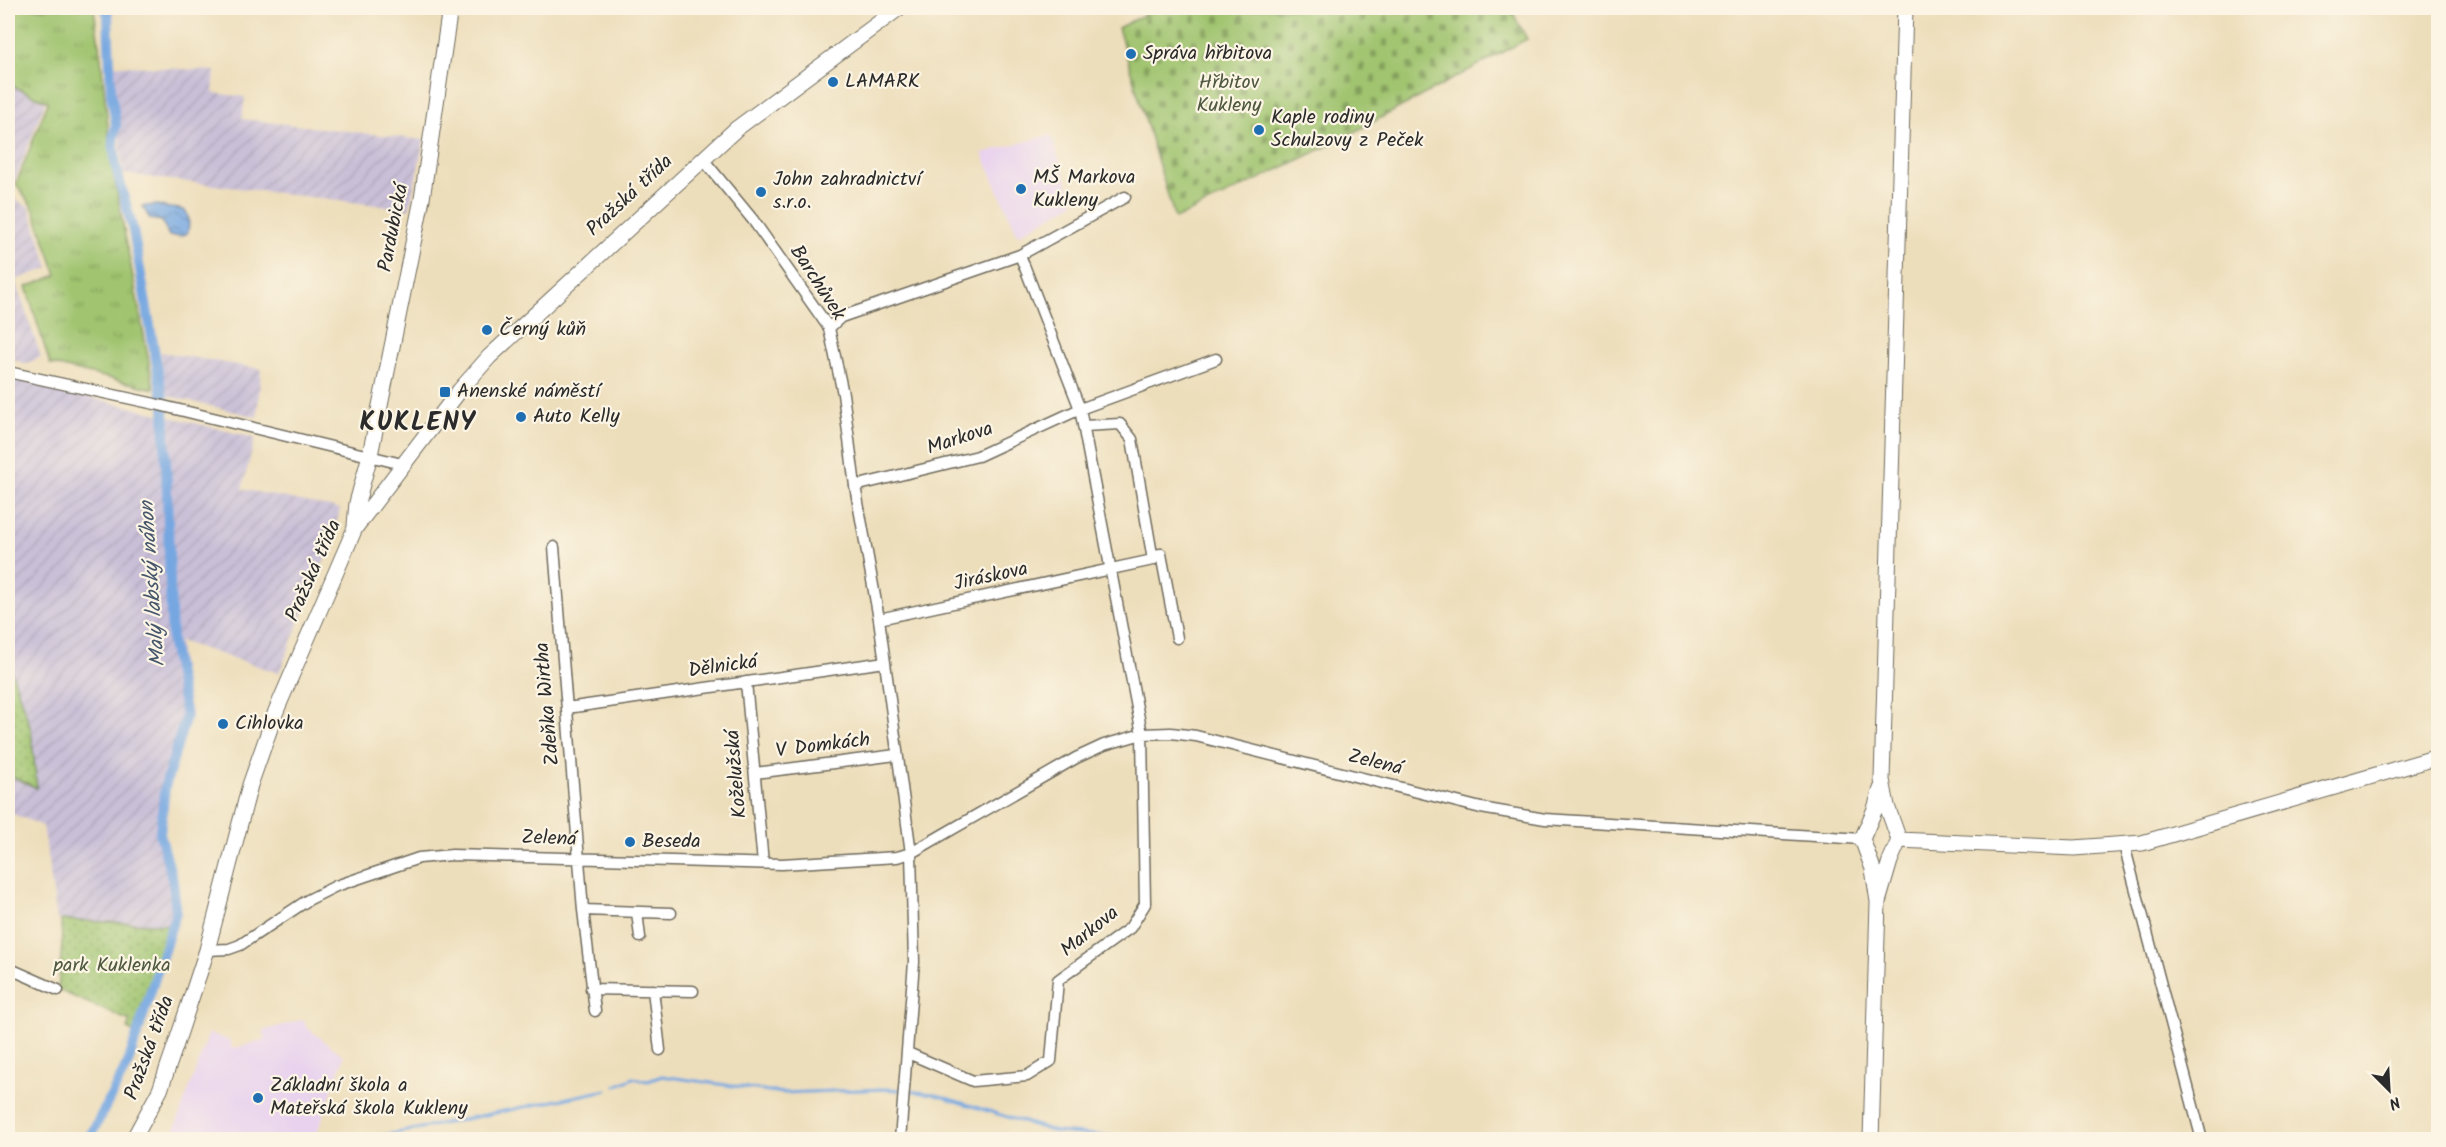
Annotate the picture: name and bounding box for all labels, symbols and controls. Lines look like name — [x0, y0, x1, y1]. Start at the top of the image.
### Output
place label: Správa hřbitova — [1143, 38, 1272, 70]
marker: Správa hřbitova — [1124, 47, 1138, 61]
place label: LAMARK — [845, 66, 920, 98]
park label: Hřbitov Kukleny — [1197, 67, 1262, 122]
marker: LAMARK — [826, 75, 840, 89]
place label: Kaple rodiny Schulzovy z Peček — [1271, 102, 1424, 157]
marker: Kaple rodiny Schulzovy z Peček — [1252, 123, 1266, 137]
street label: Pražská třída — [579, 147, 681, 245]
place label: MŠ Markova Kukleny — [1033, 162, 1135, 217]
place label: John zahradnictví s.r.o. — [773, 164, 924, 219]
street label: Pardubická — [370, 180, 419, 275]
marker: MŠ Markova Kukleny — [1014, 182, 1028, 196]
marker: John zahradnictví s.r.o. — [754, 185, 768, 199]
street label: Barchůvek — [780, 239, 854, 328]
place label: Černý kůň — [499, 314, 586, 346]
marker: Černý kůň — [480, 323, 494, 337]
place label: Anenské náměstí — [457, 376, 603, 408]
marker: Anenské náměstí — [438, 385, 452, 399]
place label: Auto Kelly — [533, 401, 620, 433]
district label: KUKLENY — [360, 402, 476, 444]
marker: Auto Kelly — [514, 410, 528, 424]
street label: Markova — [923, 413, 997, 465]
water label: Malý labský náhon — [131, 498, 175, 668]
street label: Pražská třída — [277, 515, 351, 627]
street label: Jiráskova — [951, 554, 1031, 600]
street label: Zdeňka Wirtha — [527, 641, 569, 767]
street label: Dělnická — [686, 646, 761, 688]
place label: Cihlovka — [235, 708, 304, 740]
marker: Cihlovka — [216, 717, 230, 731]
street label: V Domkách — [774, 724, 872, 768]
street label: Koželužská — [717, 727, 757, 820]
street label: Zelená — [1344, 741, 1407, 786]
street label: Zelená — [521, 822, 579, 856]
place label: Beseda — [642, 826, 701, 858]
marker: Beseda — [623, 835, 637, 849]
street label: Markova — [1053, 898, 1127, 966]
park label: park Kuklenka — [52, 950, 171, 982]
street label: Pražská třída — [116, 991, 184, 1105]
north arrow — [2359, 1060, 2419, 1120]
place label: Základní škola a Mateřská škola Kukleny — [270, 1070, 468, 1125]
text: N — [2385, 1089, 2404, 1116]
marker: Základní škola a Mateřská škola Kukleny — [251, 1091, 265, 1105]

